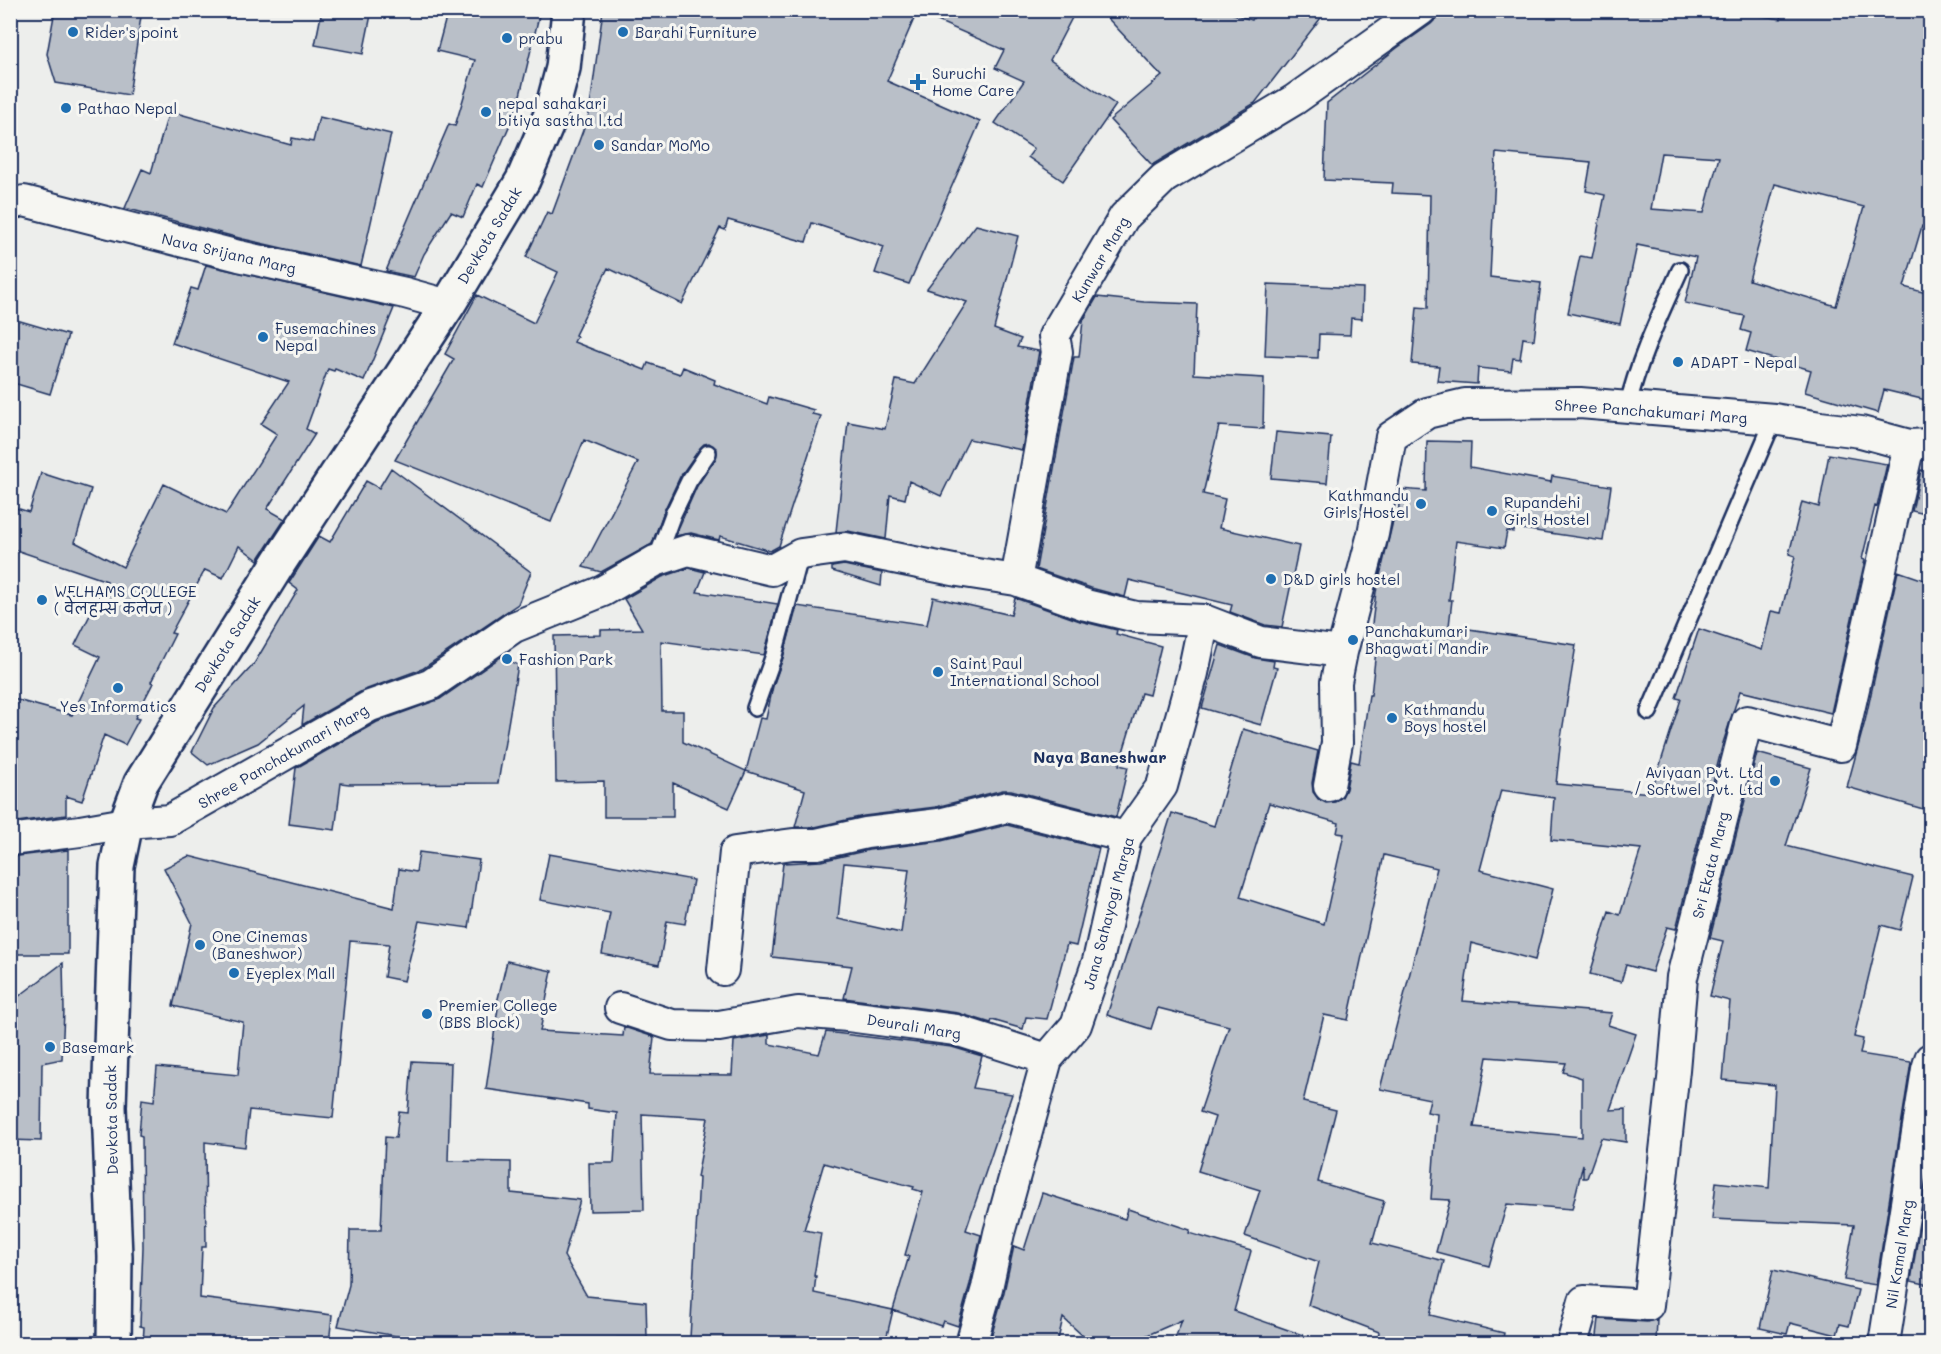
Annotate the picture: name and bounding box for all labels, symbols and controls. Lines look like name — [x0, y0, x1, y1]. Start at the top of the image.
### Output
place label: Rider's point — [85, 22, 179, 42]
place label: Barahi Furniture — [635, 22, 757, 42]
marker: Rider's point — [66, 25, 80, 39]
marker: Barahi Furniture — [616, 25, 630, 39]
place label: prabu — [519, 28, 563, 48]
marker: prabu — [500, 31, 514, 45]
place label: Suruchi Home Care — [932, 63, 1015, 100]
marker: Suruchi Home Care — [909, 73, 927, 91]
place label: nepal sahakari bitiya sastha l.td — [498, 93, 623, 130]
place label: Pathao Nepal — [78, 98, 177, 118]
marker: Pathao Nepal — [59, 101, 73, 115]
marker: nepal sahakari bitiya sastha l.td — [479, 105, 493, 119]
place label: Sandar MoMo — [611, 135, 710, 155]
marker: Sandar MoMo — [592, 138, 606, 152]
street label: Devkota Sadak — [452, 183, 526, 287]
street label: Kunwar Marg — [1067, 212, 1134, 305]
street label: Nava Srijana Marg — [160, 228, 298, 278]
place label: Fusemachines Nepal — [275, 318, 376, 355]
marker: Fusemachines Nepal — [256, 330, 270, 344]
place label: ADAPT - Nepal — [1690, 352, 1797, 372]
marker: ADAPT - Nepal — [1671, 355, 1685, 369]
street label: Shree Panchakumari Marg — [1554, 394, 1748, 428]
place label: Kathmandu Girls Hostel — [1323, 485, 1409, 522]
place label: Rupandehi Girls Hostel — [1504, 492, 1590, 529]
marker: Kathmandu Girls Hostel — [1414, 497, 1428, 511]
marker: Rupandehi Girls Hostel — [1485, 504, 1499, 518]
place label: D&D girls hostel — [1283, 569, 1400, 589]
marker: D&D girls hostel — [1264, 572, 1278, 586]
place label: WELHAMS COLLEGE ( वेलहम्स कलेज ) — [54, 581, 197, 618]
street label: Devkota Sadak — [189, 592, 265, 696]
marker: WELHAMS COLLEGE ( वेलहम्स कलेज ) — [35, 593, 49, 607]
place label: Panchakumari Bhagwati Mandir — [1365, 621, 1489, 658]
marker: Panchakumari Bhagwati Mandir — [1346, 633, 1360, 647]
place label: Fashion Park — [519, 649, 613, 669]
marker: Fashion Park — [500, 652, 514, 666]
place label: Saint Paul International School — [950, 653, 1100, 690]
marker: Saint Paul International School — [931, 665, 945, 679]
marker: Yes Informatics — [111, 681, 125, 695]
place label: Yes Informatics — [60, 696, 176, 716]
street label: Shree Panchakumari Marg — [194, 699, 372, 813]
place label: Kathmandu Boys hostel — [1404, 699, 1486, 736]
marker: Kathmandu Boys hostel — [1385, 711, 1399, 725]
district label: Naya Baneshwar — [1033, 746, 1167, 767]
place label: Aviyaan Pvt. Ltd / Softwel Pvt. Ltd — [1634, 762, 1763, 799]
marker: Aviyaan Pvt. Ltd / Softwel Pvt. Ltd — [1768, 774, 1782, 788]
street label: Sri Ekata Marg — [1687, 809, 1733, 921]
street label: Jana Sahayogi Marga — [1078, 834, 1138, 992]
place label: One Cinemas (Baneshwor) — [212, 926, 308, 963]
marker: One Cinemas (Baneshwor) — [193, 938, 207, 952]
place label: Eyeplex Mall — [246, 963, 335, 983]
marker: Eyeplex Mall — [227, 966, 241, 980]
place label: Premier College (BBS Block) — [439, 995, 558, 1032]
marker: Premier College (BBS Block) — [420, 1007, 434, 1021]
street label: Deurali Marg — [865, 1009, 963, 1043]
place label: Basemark — [62, 1037, 134, 1057]
marker: Basemark — [43, 1040, 57, 1054]
street label: Devkota Sadak — [100, 1065, 122, 1175]
street label: Nil Kamal Marg — [1881, 1198, 1918, 1310]

